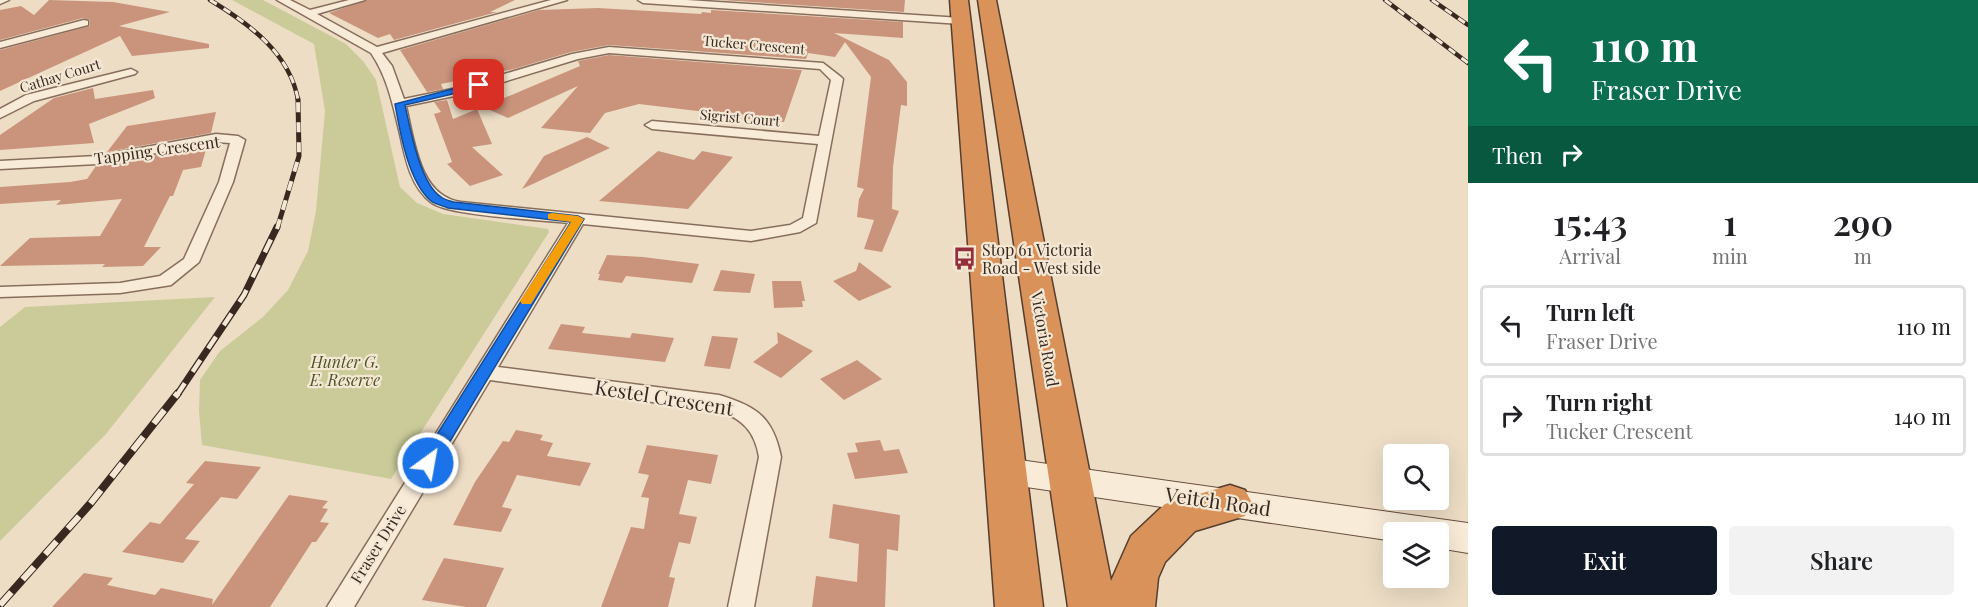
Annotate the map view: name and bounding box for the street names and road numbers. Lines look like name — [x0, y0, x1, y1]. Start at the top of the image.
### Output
street label: Tucker Crescent — [702, 31, 807, 59]
street label: Cathay Court — [17, 54, 104, 97]
street label: Sigrist Court — [699, 105, 782, 131]
street label: Tapping Crescent — [93, 130, 222, 169]
street label: Victoria Road — [1027, 289, 1064, 388]
street label: Kestel Crescent — [593, 372, 737, 421]
street label: Veitch Road — [1163, 480, 1273, 521]
street label: Fraser Drive — [345, 500, 410, 587]

